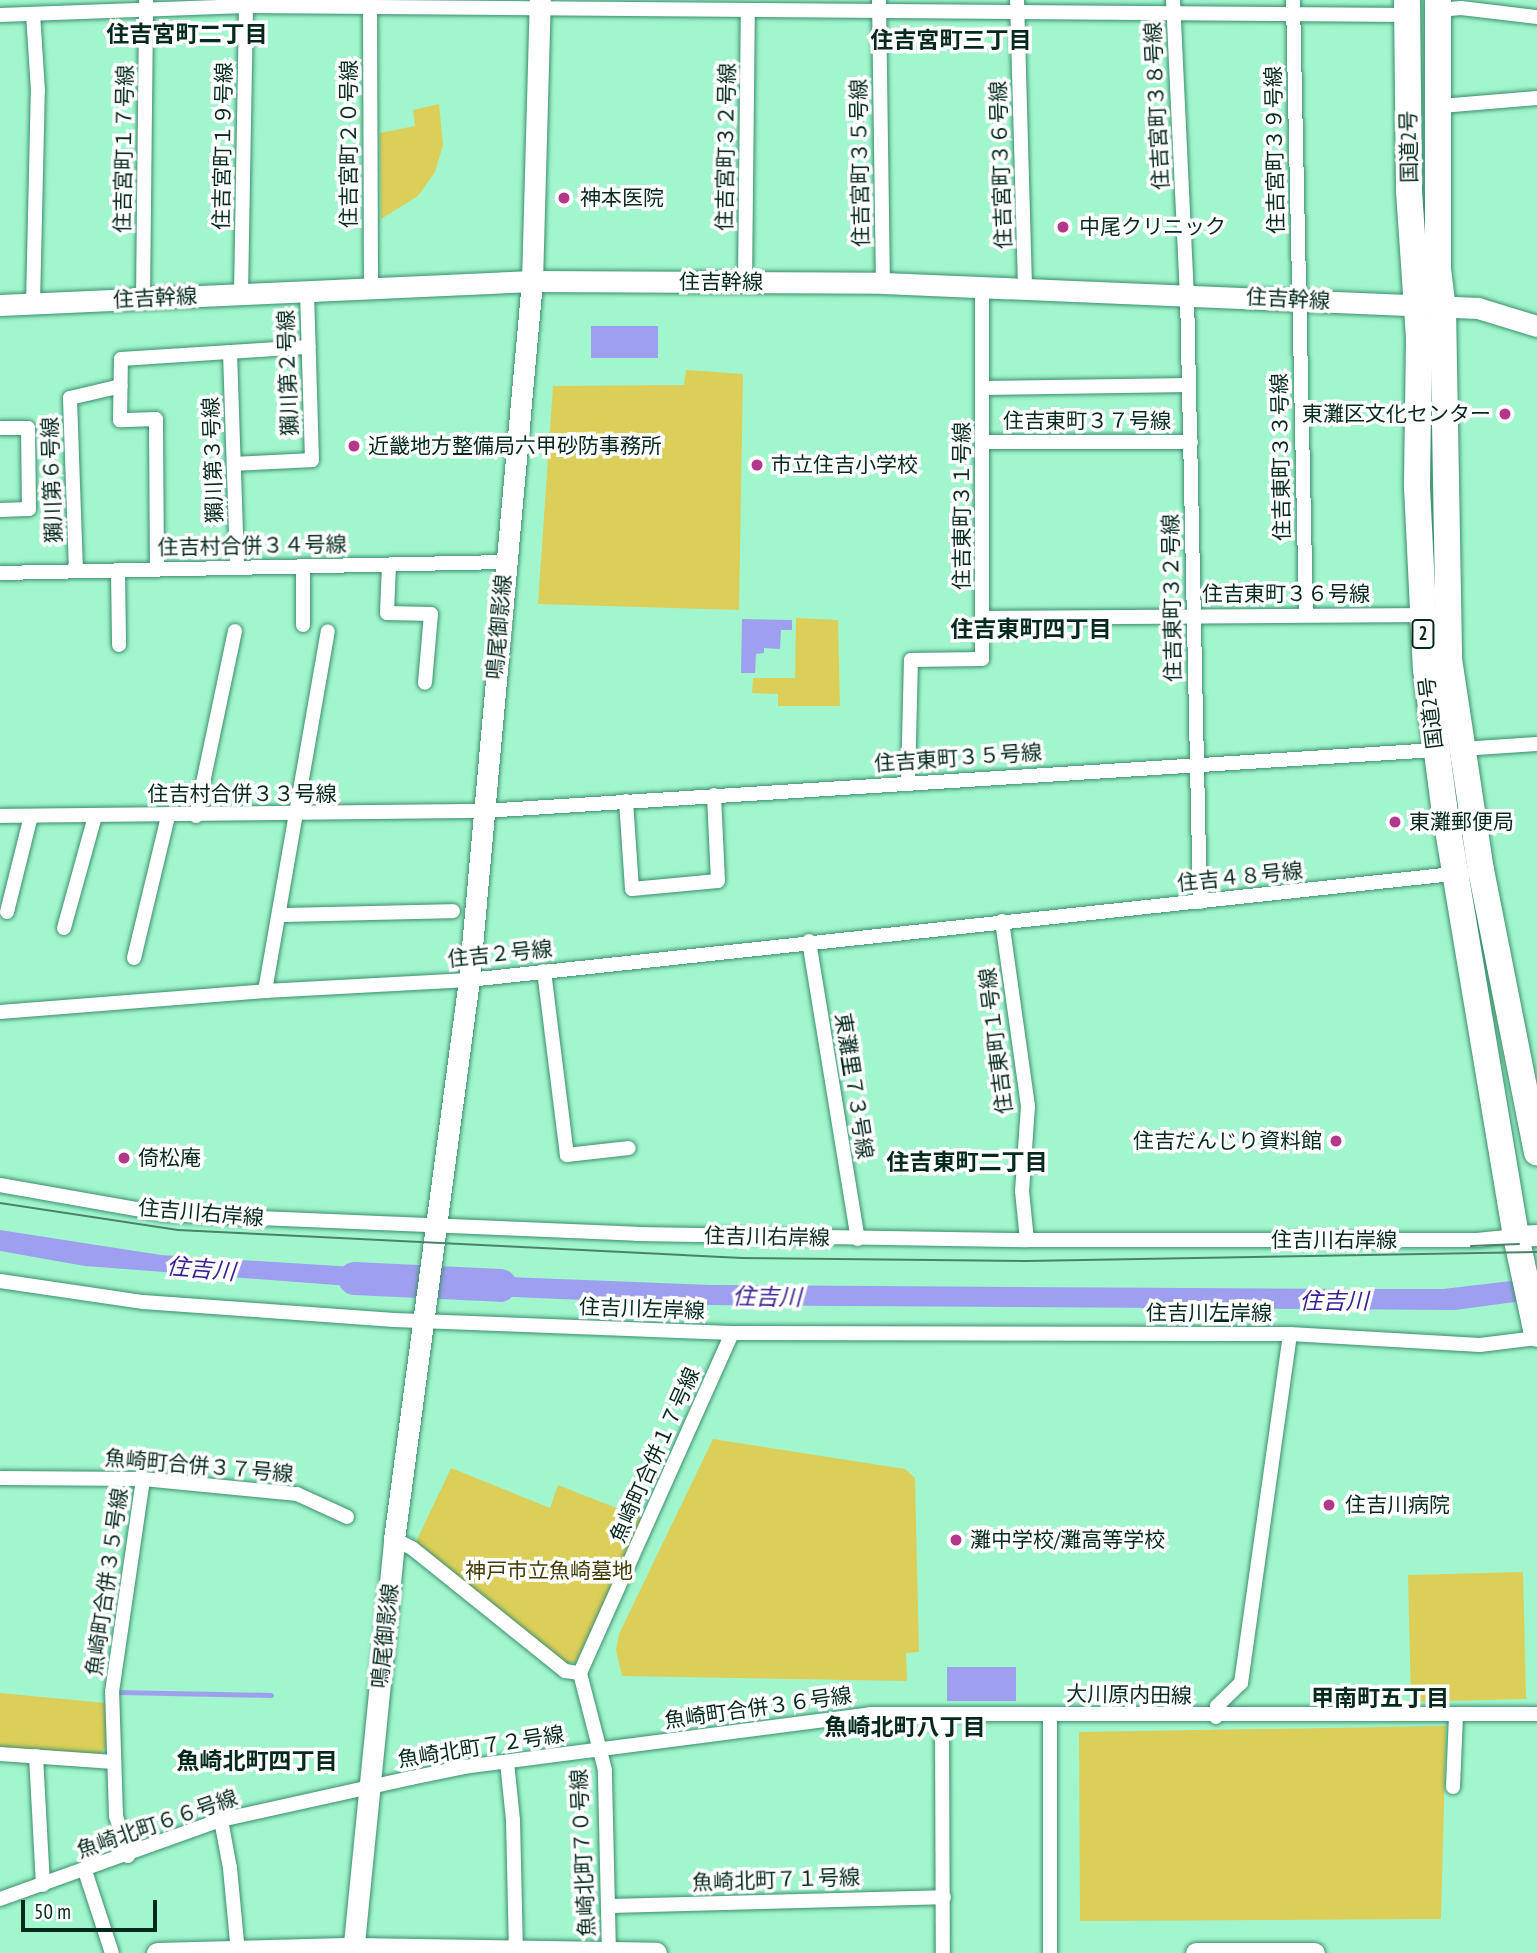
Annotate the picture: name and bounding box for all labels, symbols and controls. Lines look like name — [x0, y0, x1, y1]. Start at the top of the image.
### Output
district label: 住吉宮町二丁目 — [107, 20, 267, 48]
street label: 住吉宮町３８号線 — [1140, 21, 1174, 191]
district label: 住吉宮町三丁目 — [871, 26, 1031, 54]
street label: 住吉宮町２０号線 — [336, 60, 362, 228]
street label: 住吉宮町１９号線 — [209, 62, 237, 230]
street label: 住吉宮町３２号線 — [712, 63, 740, 231]
street label: 住吉宮町１７号線 — [110, 65, 138, 233]
street label: 住吉宮町３９号線 — [1261, 66, 1289, 234]
street label: 住吉宮町３５号線 — [846, 79, 874, 247]
street label: 住吉宮町３６号線 — [985, 81, 1017, 249]
street label: 国道2号 — [1396, 111, 1422, 183]
place label: 神本医院 — [580, 185, 664, 211]
marker: 神本医院 — [554, 188, 574, 208]
place label: 中尾クリニック — [1079, 214, 1226, 240]
marker: 中尾クリニック — [1053, 217, 1073, 237]
street label: 住吉幹線 — [679, 269, 763, 295]
street label: 住吉幹線 — [112, 283, 198, 313]
street label: 住吉幹線 — [1245, 284, 1331, 314]
street label: 獺川第２号線 — [273, 310, 303, 436]
street label: 住吉東町３３号線 — [1267, 373, 1295, 541]
street label: 獺川第３号線 — [198, 397, 228, 523]
place label: 東灘区文化センター — [1302, 401, 1491, 427]
marker: 東灘区文化センター — [1497, 406, 1513, 422]
street label: 住吉東町３７号線 — [1003, 408, 1171, 434]
street label: 獺川第６号線 — [37, 417, 67, 543]
street label: 住吉東町３１号線 — [949, 422, 975, 590]
place label: 近畿地方整備局六甲砂防事務所 — [368, 433, 662, 459]
marker: 近畿地方整備局六甲砂防事務所 — [346, 438, 362, 454]
place label: 市立住吉小学校 — [771, 452, 918, 478]
marker: 市立住吉小学校 — [749, 457, 765, 473]
street label: 住吉東町３２号線 — [1158, 514, 1186, 682]
street label: 住吉村合併３４号線 — [157, 532, 347, 560]
street label: 鳴尾御影線 — [482, 574, 516, 680]
street label: 住吉東町３６号線 — [1202, 581, 1370, 607]
district label: 住吉東町四丁目 — [951, 615, 1111, 643]
road number: 2 — [1411, 618, 1435, 650]
street label: 国道2号 — [1414, 676, 1448, 750]
street label: 住吉東町３５号線 — [873, 740, 1043, 776]
street label: 住吉村合併３３号線 — [148, 781, 336, 807]
place label: 東灘郵便局 — [1409, 809, 1514, 835]
marker: 東灘郵便局 — [1387, 814, 1403, 830]
street label: 住吉４８号線 — [1176, 858, 1304, 896]
street label: 住吉２号線 — [446, 936, 554, 972]
street label: 住吉東町１号線 — [975, 967, 1017, 1115]
street label: 東灘里７３号線 — [830, 1011, 878, 1161]
place label: 住吉だんじり資料館 — [1133, 1128, 1322, 1154]
marker: 住吉だんじり資料館 — [1328, 1133, 1344, 1149]
place label: 倚松庵 — [138, 1145, 201, 1171]
district label: 住吉東町二丁目 — [887, 1148, 1047, 1176]
marker: 倚松庵 — [116, 1150, 132, 1166]
street label: 住吉川右岸線 — [137, 1195, 265, 1231]
street label: 住吉川右岸線 — [704, 1223, 830, 1251]
street label: 住吉川右岸線 — [1271, 1227, 1397, 1253]
water label: 住吉川 — [165, 1252, 237, 1286]
water label: 住吉川 — [732, 1283, 802, 1311]
water label: 住吉川 — [1300, 1287, 1368, 1315]
street label: 住吉川左岸線 — [579, 1294, 705, 1324]
street label: 住吉川左岸線 — [1146, 1300, 1272, 1326]
street label: 魚崎町合併１７号線 — [605, 1364, 705, 1546]
street label: 魚崎町合併３７号線 — [104, 1445, 294, 1487]
street label: 魚崎町合併３５号線 — [81, 1487, 133, 1677]
place label: 住吉川病院 — [1345, 1492, 1450, 1518]
marker: 住吉川病院 — [1319, 1495, 1339, 1515]
place label: 灘中学校/灘高等学校 — [970, 1527, 1165, 1553]
marker: 灘中学校/灘高等学校 — [948, 1532, 964, 1548]
park label: 神戸市立魚崎墓地 — [465, 1558, 633, 1584]
street label: 鳴尾御影線 — [367, 1582, 403, 1690]
street label: 大川原内田線 — [1066, 1681, 1192, 1709]
street label: 魚崎町合併３６号線 — [663, 1682, 853, 1734]
district label: 甲南町五丁目 — [1311, 1684, 1449, 1712]
district label: 魚崎北町八丁目 — [825, 1713, 985, 1741]
street label: 魚崎北町７２号線 — [396, 1721, 566, 1773]
district label: 魚崎北町四丁目 — [177, 1747, 337, 1775]
street label: 魚崎北町７０号線 — [566, 1768, 600, 1938]
street label: 魚崎北町６６号線 — [73, 1785, 241, 1863]
street label: 魚崎北町７１号線 — [692, 1864, 860, 1896]
scale bar — [24, 1886, 161, 1930]
text: 50 m — [34, 1898, 71, 1925]

